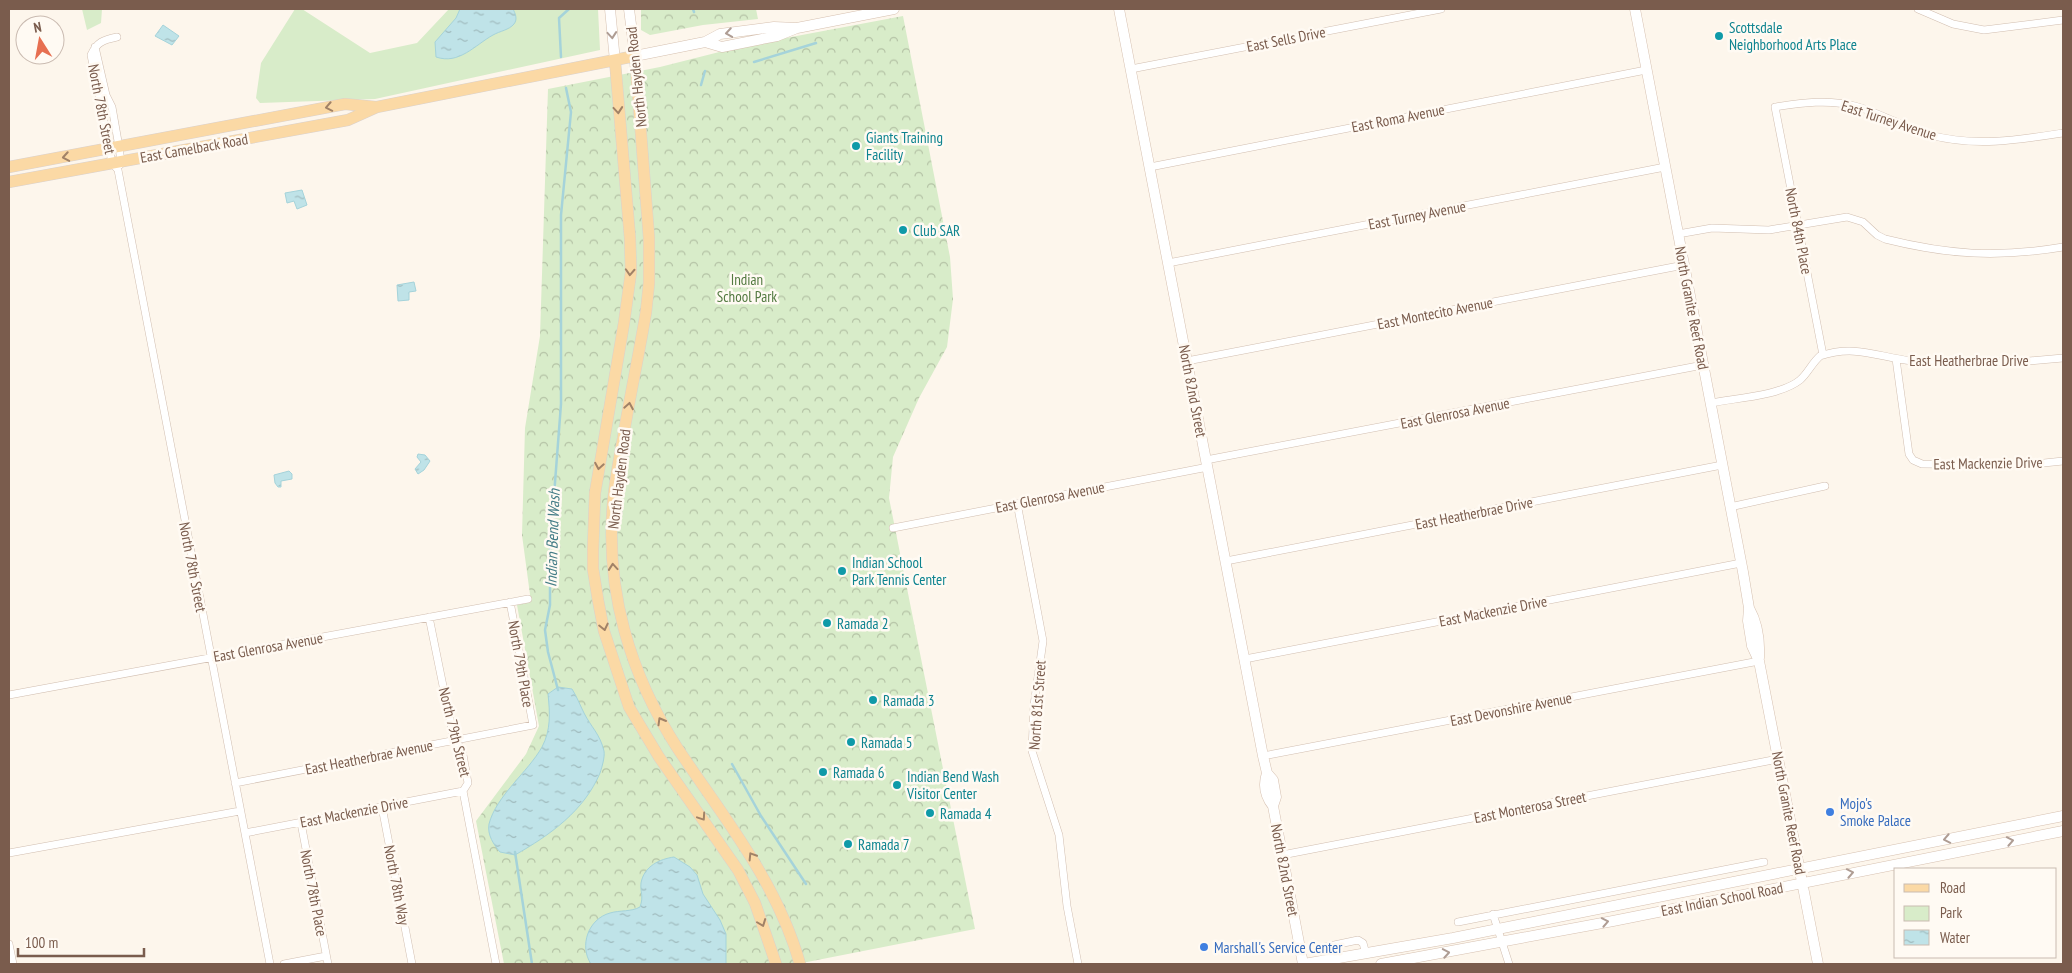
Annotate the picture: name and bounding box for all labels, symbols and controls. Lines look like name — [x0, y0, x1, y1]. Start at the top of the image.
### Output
north arrow — [15, 15, 65, 65]
text: N — [32, 18, 43, 37]
place label: Scottsdale Neighborhood Arts Place — [1729, 18, 1857, 54]
street label: East Sells Drive — [1245, 22, 1327, 56]
street label: North Hayden Road — [621, 26, 651, 128]
one-way arrow — [725, 27, 733, 38]
marker: Scottsdale Neighborhood Arts Place — [1713, 30, 1725, 42]
one-way arrow — [607, 31, 618, 39]
street label: North 78th Street — [84, 62, 120, 156]
street label: East Turney Avenue — [1839, 96, 1939, 144]
street label: East Roma Avenue — [1350, 100, 1446, 136]
one-way arrow — [325, 102, 333, 112]
one-way arrow — [613, 106, 624, 114]
place label: Giants Training Facility — [866, 128, 943, 164]
street label: East Camelback Road — [139, 129, 249, 167]
marker: Giants Training Facility — [850, 140, 862, 152]
one-way arrow — [62, 151, 71, 161]
street label: North 84th Place — [1781, 186, 1817, 276]
street label: East Turney Avenue — [1367, 196, 1467, 234]
place label: Club SAR — [913, 221, 960, 240]
marker: Club SAR — [897, 224, 909, 236]
street label: North Granite Reef Road — [1671, 245, 1713, 371]
one-way arrow — [625, 268, 636, 276]
park label: Indian School Park — [717, 270, 777, 306]
street label: East Montecito Avenue — [1376, 292, 1494, 334]
street label: North 82nd Street — [1175, 343, 1211, 439]
street label: East Heatherbrae Drive — [1909, 351, 2029, 370]
street label: East Glenrosa Avenue — [1399, 393, 1511, 433]
one-way arrow — [623, 402, 633, 411]
street label: North Hayden Road — [603, 428, 635, 530]
street label: East Mackenzie Drive — [1933, 453, 2043, 473]
one-way arrow — [594, 462, 604, 471]
street label: East Glenrosa Avenue — [994, 477, 1106, 517]
water label: Indian Bend Wash — [540, 488, 564, 587]
street label: East Heatherbrae Drive — [1414, 492, 1534, 534]
street label: North 78th Street — [175, 520, 211, 614]
place label: Indian School Park Tennis Center — [852, 553, 947, 589]
one-way arrow — [608, 563, 619, 571]
marker: Indian School Park Tennis Center — [836, 565, 848, 577]
street label: East Mackenzie Drive — [1437, 591, 1549, 631]
place label: Ramada 2 — [837, 614, 888, 633]
marker: Ramada 2 — [821, 617, 833, 629]
street label: North 79th Place — [504, 619, 538, 709]
one-way arrow — [598, 623, 609, 632]
street label: East Glenrosa Avenue — [212, 628, 324, 666]
street label: North 81st Street — [1024, 660, 1050, 750]
street label: North 79th Street — [435, 685, 475, 779]
street label: East Devonshire Avenue — [1449, 688, 1573, 730]
place label: Ramada 3 — [883, 691, 934, 710]
marker: Ramada 3 — [867, 694, 879, 706]
one-way arrow — [657, 718, 667, 727]
place label: Ramada 5 — [861, 733, 912, 752]
street label: East Heatherbrae Avenue — [304, 735, 434, 779]
marker: Ramada 5 — [845, 736, 857, 748]
street label: North Granite Reef Road — [1768, 750, 1810, 876]
place label: Ramada 6 — [833, 763, 885, 782]
marker: Ramada 6 — [817, 766, 829, 778]
place label: Indian Bend Wash Visitor Center — [906, 767, 999, 803]
marker: Indian Bend Wash Visitor Center — [891, 779, 903, 791]
street label: East Monterosa Street — [1472, 787, 1588, 827]
street label: East Mackenzie Drive — [298, 792, 410, 832]
place label: Mojo's Smoke Palace — [1840, 794, 1911, 830]
place label: Ramada 4 — [940, 804, 992, 823]
marker: Mojo's Smoke Palace — [1824, 806, 1836, 818]
marker: Ramada 4 — [924, 807, 936, 819]
one-way arrow — [695, 812, 705, 821]
street label: North 82nd Street — [1267, 822, 1303, 918]
one-way arrow — [1942, 833, 1951, 843]
place label: Ramada 7 — [858, 835, 909, 854]
one-way arrow — [2005, 836, 2014, 847]
marker: Ramada 7 — [842, 838, 854, 850]
street label: North 78th Way — [380, 843, 414, 927]
street label: North 78th Place — [296, 848, 332, 938]
one-way arrow — [748, 853, 758, 862]
one-way arrow — [1846, 868, 1855, 878]
legend — [1894, 868, 2057, 958]
street label: East Indian School Road — [1659, 878, 1785, 920]
text: Road — [1940, 878, 1966, 897]
text: Park — [1940, 903, 1962, 922]
one-way arrow — [1601, 917, 1610, 928]
one-way arrow — [756, 918, 766, 927]
scale bar — [18, 926, 144, 958]
text: Water — [1940, 928, 1971, 947]
text: 100 m — [25, 933, 58, 952]
place label: Marshall's Service Center — [1214, 938, 1343, 957]
marker: Marshall's Service Center — [1198, 941, 1210, 953]
one-way arrow — [1441, 948, 1450, 958]

